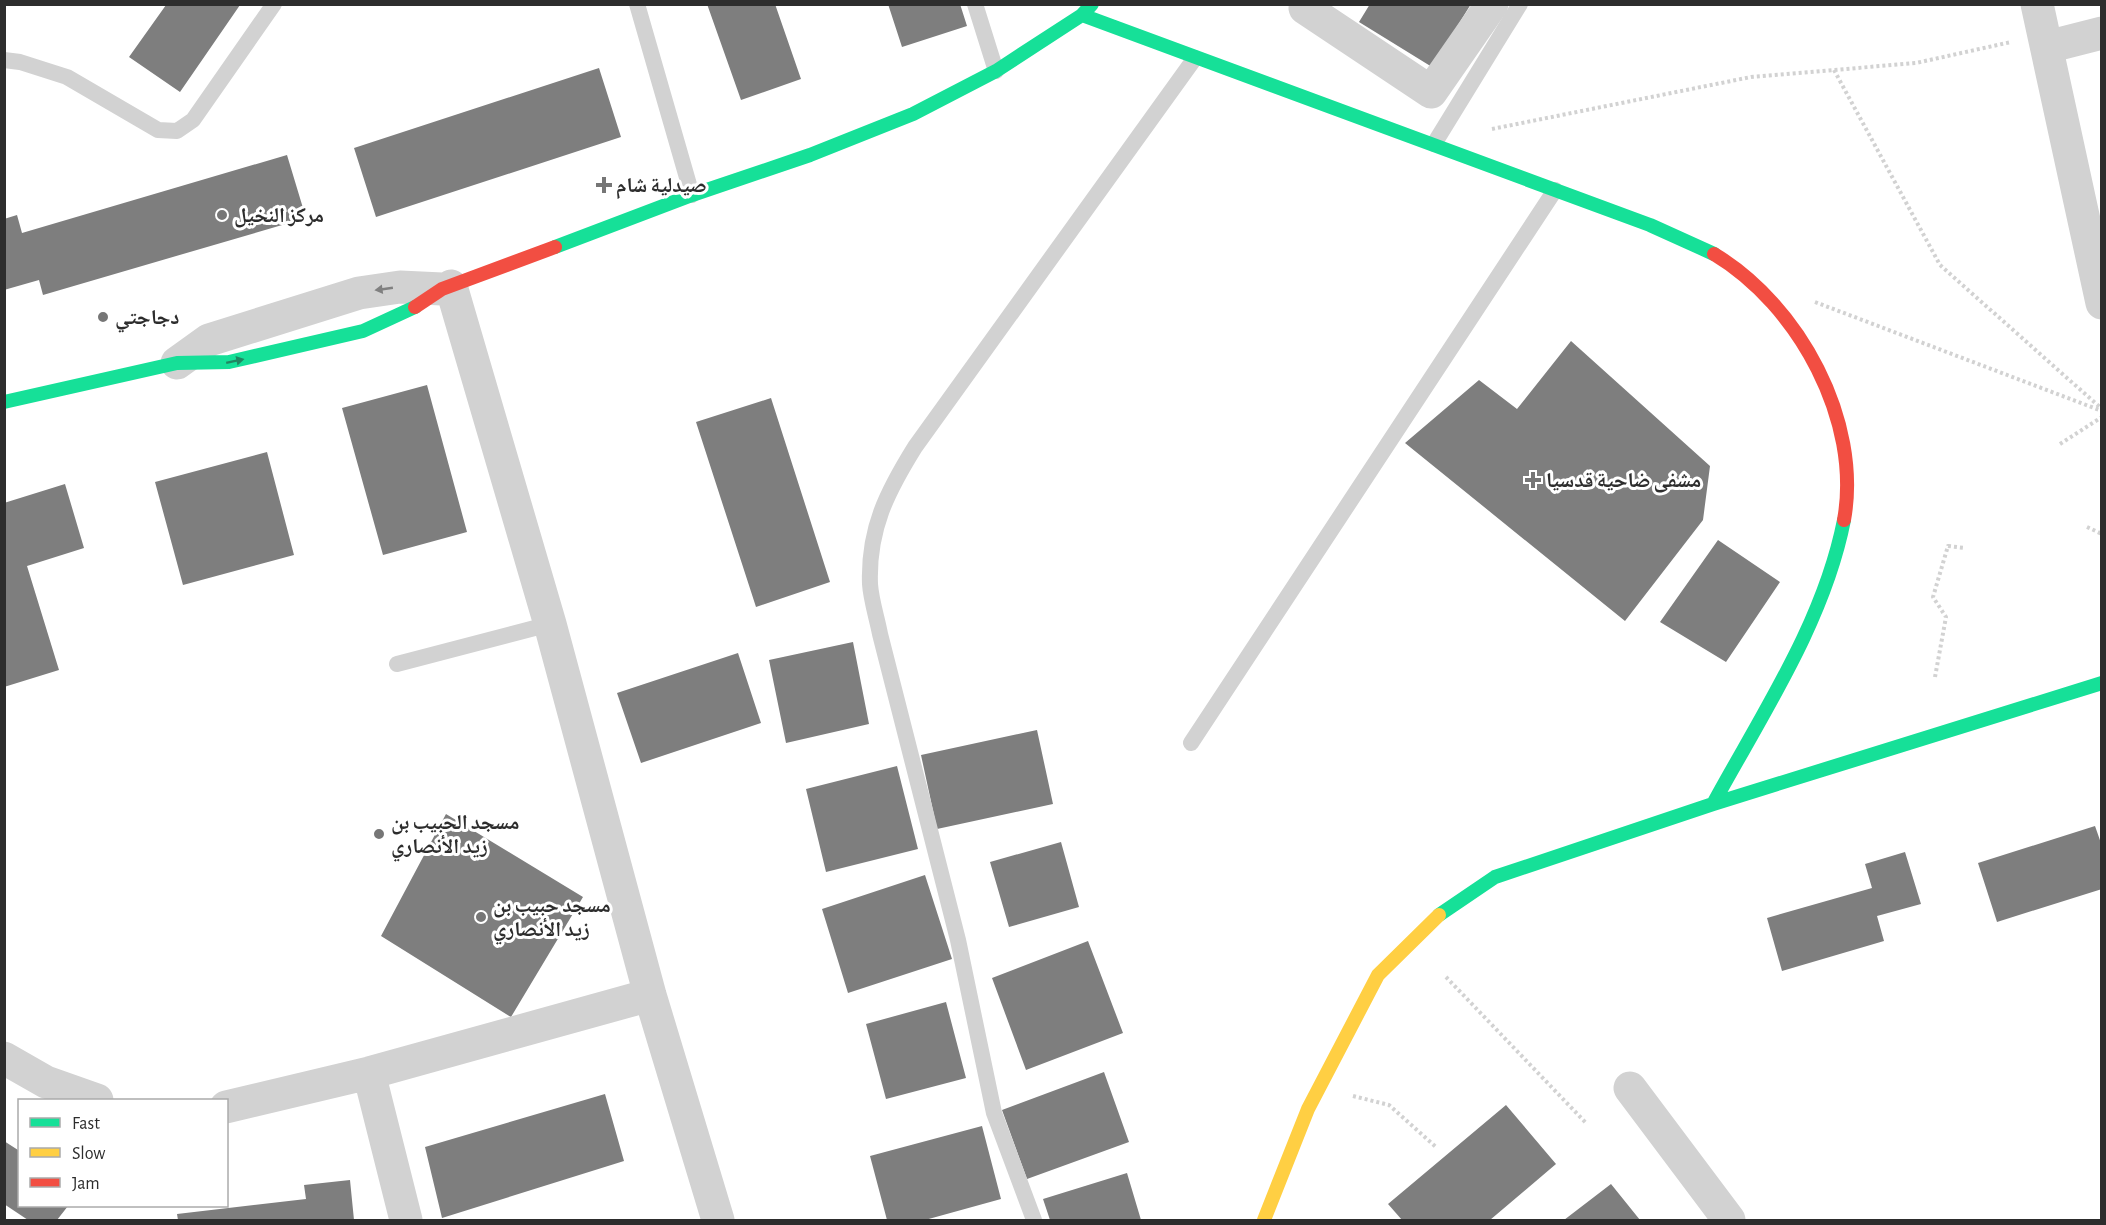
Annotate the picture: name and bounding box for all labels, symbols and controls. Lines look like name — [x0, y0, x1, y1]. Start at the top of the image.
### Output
place label: صيدلية شام — [616, 175, 707, 199]
marker: صيدلية شام — [597, 178, 611, 192]
place label: مركز النخيل — [234, 205, 324, 228]
marker: مركز النخيل — [215, 208, 229, 222]
one-way arrow — [375, 284, 394, 293]
place label: دجاجتي — [115, 307, 180, 333]
marker: دجاجتي — [96, 310, 110, 324]
one-way arrow — [226, 355, 244, 365]
place label: مشفى ضاحية قدسيا — [1546, 470, 1701, 493]
marker: مشفى ضاحية قدسيا — [1524, 471, 1542, 489]
place label: مسجد الحبيب بن زيد الأنصاري — [391, 812, 519, 862]
marker: مسجد الحبيب بن زيد الأنصاري — [372, 827, 386, 841]
place label: مسجد حبيب بن زيد الأنصاري — [493, 895, 611, 945]
marker: مسجد حبيب بن زيد الأنصاري — [474, 910, 488, 924]
legend — [18, 1099, 228, 1207]
text: Fast — [72, 1115, 100, 1133]
text: Slow — [72, 1145, 105, 1163]
text: Jam — [72, 1175, 100, 1193]

